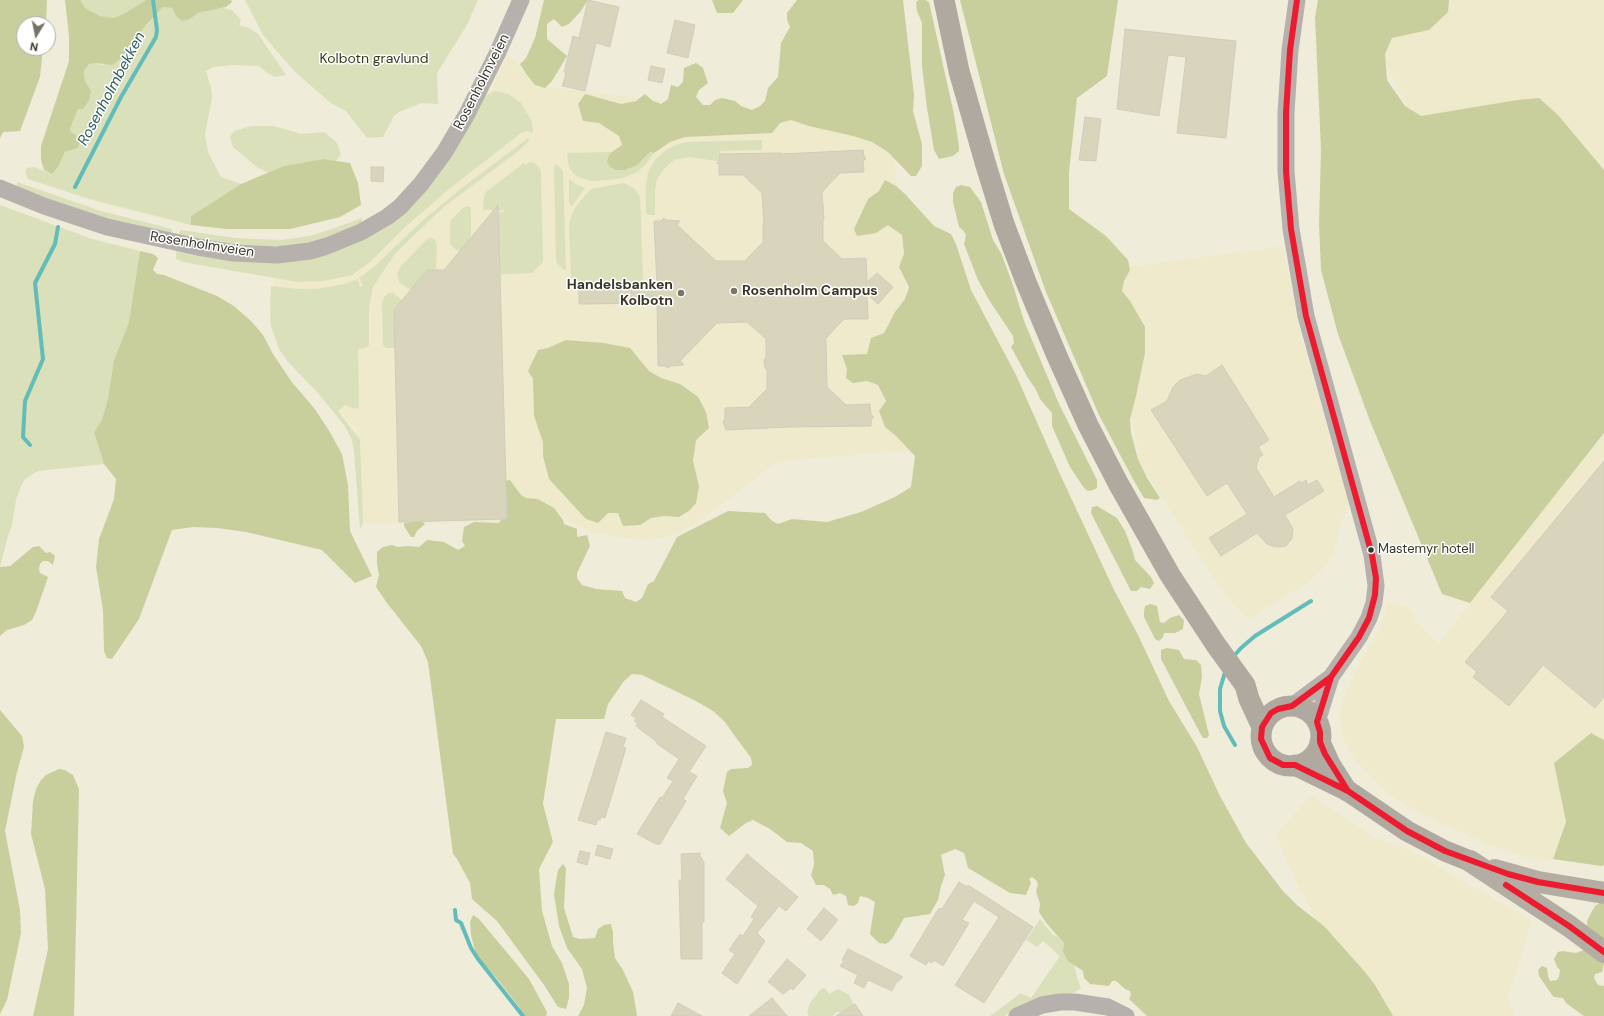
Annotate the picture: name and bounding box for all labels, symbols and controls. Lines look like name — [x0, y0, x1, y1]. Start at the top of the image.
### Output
north arrow — [16, 16, 56, 56]
water label: Rosenholmbekken — [74, 29, 150, 149]
street label: Rosenholmveien — [451, 31, 513, 133]
text: N — [29, 39, 39, 54]
park label: Kolbotn gravlund — [320, 51, 428, 67]
street label: Rosenholmveien — [149, 228, 255, 262]
place label: Handelsbanken Kolbotn — [567, 277, 673, 310]
place label: Rosenholm Campus — [742, 283, 878, 299]
marker: Rosenholm Campus — [729, 286, 739, 296]
marker: Handelsbanken Kolbotn — [676, 288, 686, 298]
place label: Mastemyr hotell — [1378, 542, 1474, 558]
marker: Mastemyr hotell — [1366, 545, 1376, 555]

